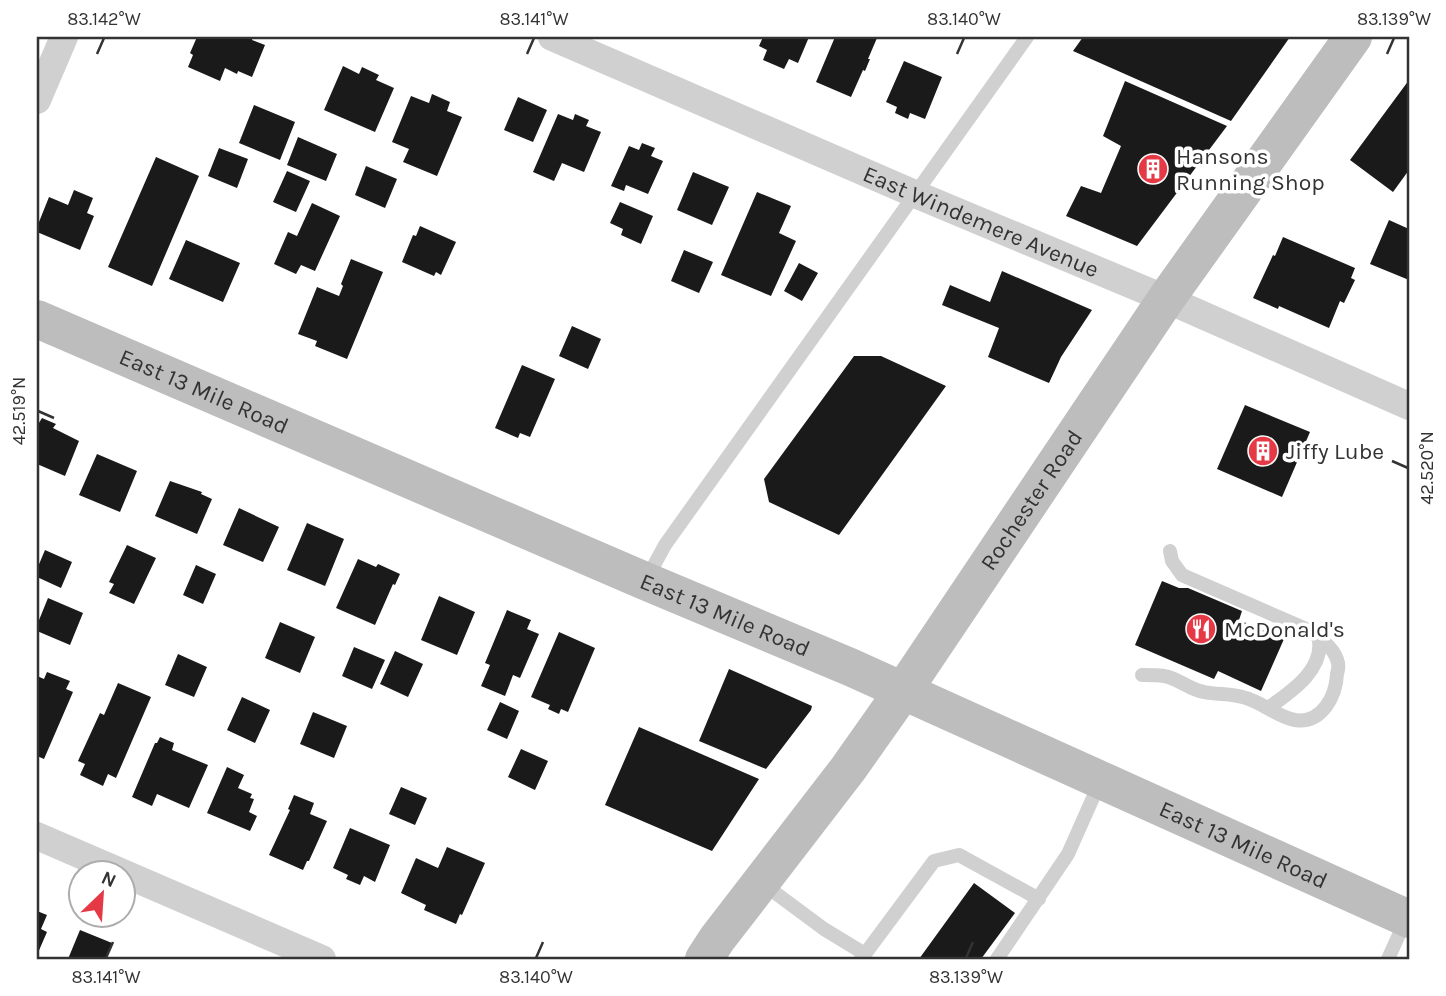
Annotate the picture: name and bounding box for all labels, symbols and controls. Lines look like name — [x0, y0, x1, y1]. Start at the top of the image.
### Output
text: 83.142°W — [67, 8, 141, 30]
text: 83.141°W — [499, 8, 569, 30]
text: 83.140°W — [927, 8, 1001, 30]
text: 83.139°W — [1357, 8, 1431, 30]
place label: Hansons Running Shop — [1176, 143, 1325, 196]
building icon: Hansons Running Shop — [1136, 152, 1170, 186]
street label: East Windemere Avenue — [859, 160, 1103, 283]
street label: East 13 Mile Road — [115, 343, 293, 440]
text: 42.519°N — [8, 377, 30, 445]
street label: Rochester Road — [975, 425, 1088, 576]
text: 42.520°N — [1416, 431, 1438, 505]
building icon: Jiffy Lube — [1246, 434, 1280, 468]
place label: Jiffy Lube — [1286, 438, 1384, 465]
street label: East 13 Mile Road — [636, 568, 814, 663]
restaurant icon: McDonald's — [1184, 612, 1218, 646]
place label: McDonald's — [1224, 616, 1345, 643]
street label: East 13 Mile Road — [1155, 795, 1332, 894]
north arrow — [66, 860, 136, 930]
text: N — [98, 867, 120, 892]
text: 83.141°W — [71, 966, 141, 988]
text: 83.140°W — [499, 966, 573, 988]
text: 83.139°W — [929, 966, 1003, 988]

